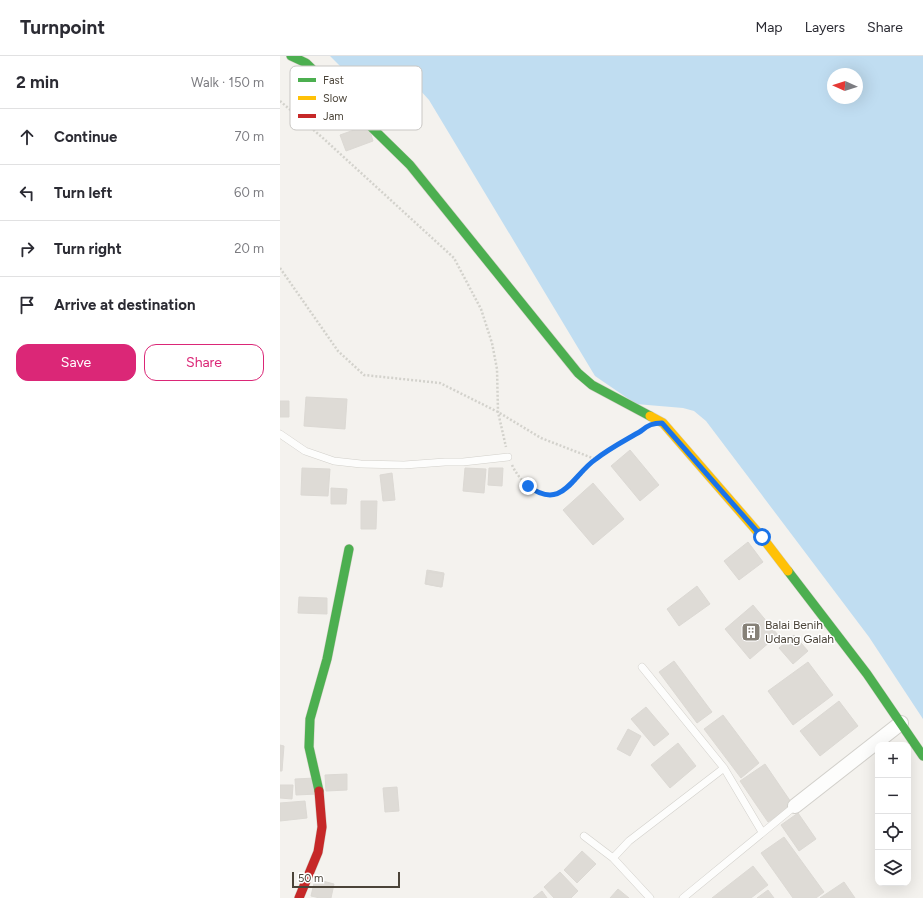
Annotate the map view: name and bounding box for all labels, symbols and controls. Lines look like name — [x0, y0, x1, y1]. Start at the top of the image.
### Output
text: Turnpoint — [20, 16, 105, 39]
text: Map — [755, 19, 783, 36]
text: Layers — [805, 19, 845, 36]
text: Share — [867, 19, 903, 36]
legend — [290, 66, 422, 130]
north arrow — [827, 68, 863, 104]
text: 2 min — [16, 72, 59, 92]
text: Fast — [323, 74, 344, 87]
text: Walk · 150 m — [191, 75, 264, 90]
text: Slow — [323, 92, 347, 105]
text: Jam — [323, 110, 344, 123]
icon: ahead — [16, 126, 38, 148]
text: Continue — [54, 128, 117, 146]
text: 70 m — [234, 129, 264, 144]
icon: left — [16, 182, 38, 204]
text: Turn left — [54, 184, 112, 202]
text: 60 m — [234, 185, 264, 200]
icon: right — [16, 238, 38, 260]
text: Turn right — [54, 240, 122, 258]
text: 20 m — [234, 241, 264, 256]
icon: arrive — [16, 294, 38, 316]
text: Arrive at destination — [54, 296, 195, 314]
button: Save — [16, 344, 136, 381]
button: Share — [144, 344, 264, 381]
route end — [519, 477, 537, 495]
route start — [753, 528, 771, 546]
place label: Balai Benih Udang Galah — [765, 618, 834, 646]
building icon: Balai Benih Udang Galah — [740, 621, 762, 643]
map controls — [875, 742, 911, 886]
button: + — [875, 742, 911, 778]
button: − — [875, 778, 911, 814]
button: locate — [875, 814, 911, 850]
button: layers — [875, 850, 911, 886]
scale bar — [292, 870, 400, 889]
text: 50 m — [298, 872, 323, 885]

